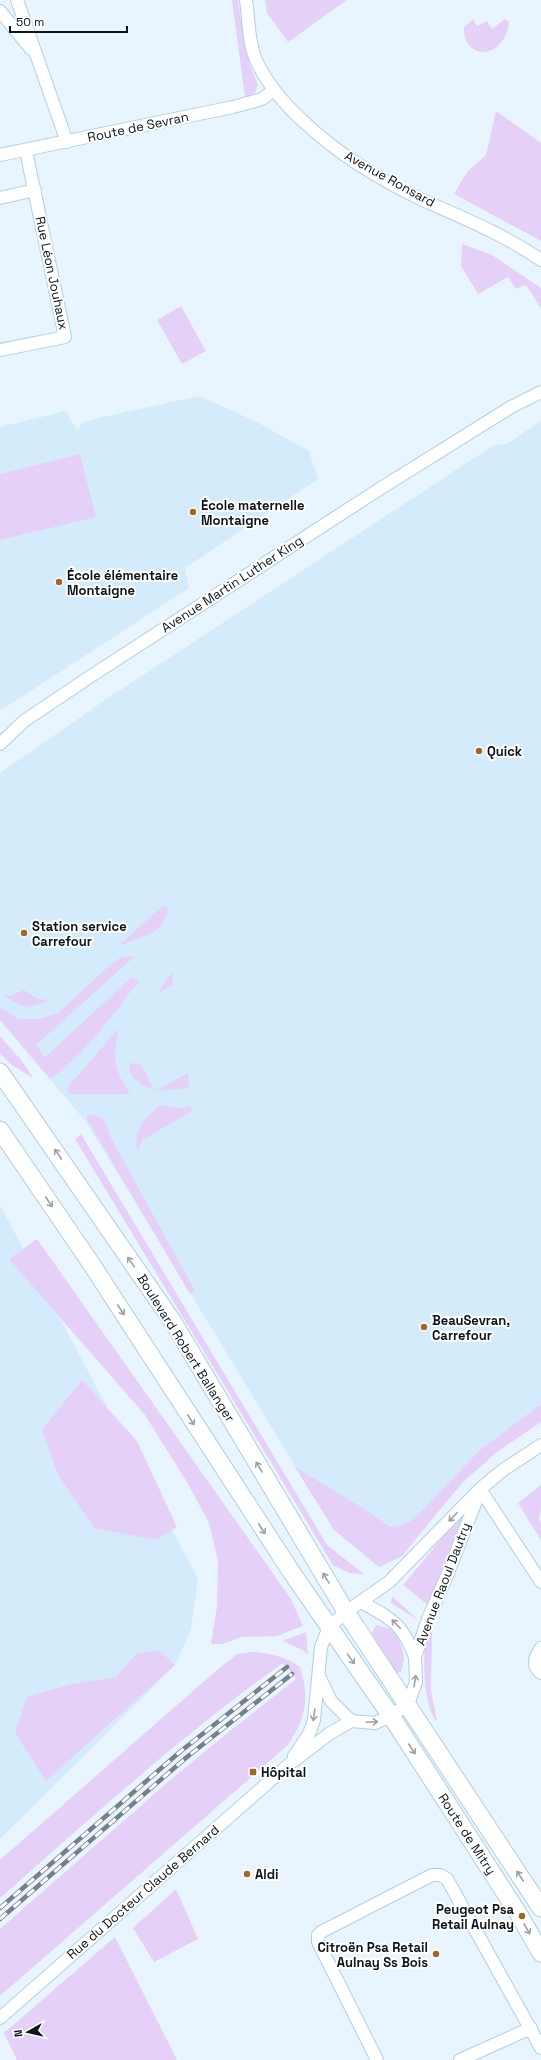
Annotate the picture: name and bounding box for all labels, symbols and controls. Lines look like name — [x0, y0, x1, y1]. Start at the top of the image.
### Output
scale bar — [10, 8, 127, 34]
text: 50 m — [16, 14, 44, 30]
street label: Route de Sevran — [86, 108, 190, 146]
street label: Avenue Ronsard — [342, 147, 438, 211]
street label: Rue Léon Jouhaux — [32, 215, 72, 332]
place label: École maternelle Montaigne — [201, 497, 304, 529]
marker: École maternelle Montaigne — [188, 507, 198, 517]
street label: Avenue Martin Luther King — [158, 532, 306, 636]
place label: École élémentaire Montaigne — [67, 567, 178, 599]
marker: École élémentaire Montaigne — [54, 577, 64, 587]
place label: Quick — [487, 743, 523, 760]
marker: Quick — [474, 746, 484, 756]
place label: Station service Carrefour — [32, 918, 127, 950]
marker: Station service Carrefour — [19, 928, 29, 938]
one-way arrow — [54, 1149, 62, 1160]
one-way arrow — [45, 1196, 53, 1207]
one-way arrow — [127, 1257, 135, 1268]
street label: Boulevard Robert Ballanger — [133, 1271, 239, 1425]
one-way arrow — [117, 1304, 125, 1315]
place label: BeauSevran, Carrefour — [432, 1312, 510, 1344]
marker: BeauSevran, Carrefour — [419, 1322, 429, 1332]
one-way arrow — [188, 1414, 196, 1426]
one-way arrow — [255, 1461, 263, 1473]
one-way arrow — [449, 1512, 458, 1522]
street label: Avenue Raoul Dautry — [412, 1520, 474, 1648]
one-way arrow — [258, 1523, 267, 1534]
one-way arrow — [322, 1572, 330, 1584]
one-way arrow — [391, 1619, 401, 1629]
one-way arrow — [347, 1653, 355, 1664]
one-way arrow — [411, 1675, 419, 1688]
one-way arrow — [310, 1708, 318, 1721]
one-way arrow — [365, 1718, 378, 1725]
one-way arrow — [409, 1743, 417, 1755]
place label: Hôpital — [261, 1764, 306, 1781]
marker: Hôpital — [248, 1767, 258, 1777]
street label: Route de Mitry — [434, 1790, 500, 1878]
street label: Rue du Docteur Claude Bernard — [63, 1821, 223, 1963]
place label: Aldi — [255, 1866, 278, 1883]
marker: Aldi — [242, 1869, 252, 1879]
one-way arrow — [515, 1870, 523, 1882]
place label: Peugeot Psa Retail Aulnay — [432, 1901, 514, 1933]
marker: Peugeot Psa Retail Aulnay — [517, 1911, 527, 1921]
one-way arrow — [524, 1923, 532, 1935]
place label: Citroën Psa Retail Aulnay Ss Bois — [317, 1939, 428, 1971]
marker: Citroën Psa Retail Aulnay Ss Bois — [431, 1949, 441, 1959]
north arrow — [8, 2012, 48, 2052]
text: N — [11, 2029, 26, 2038]

